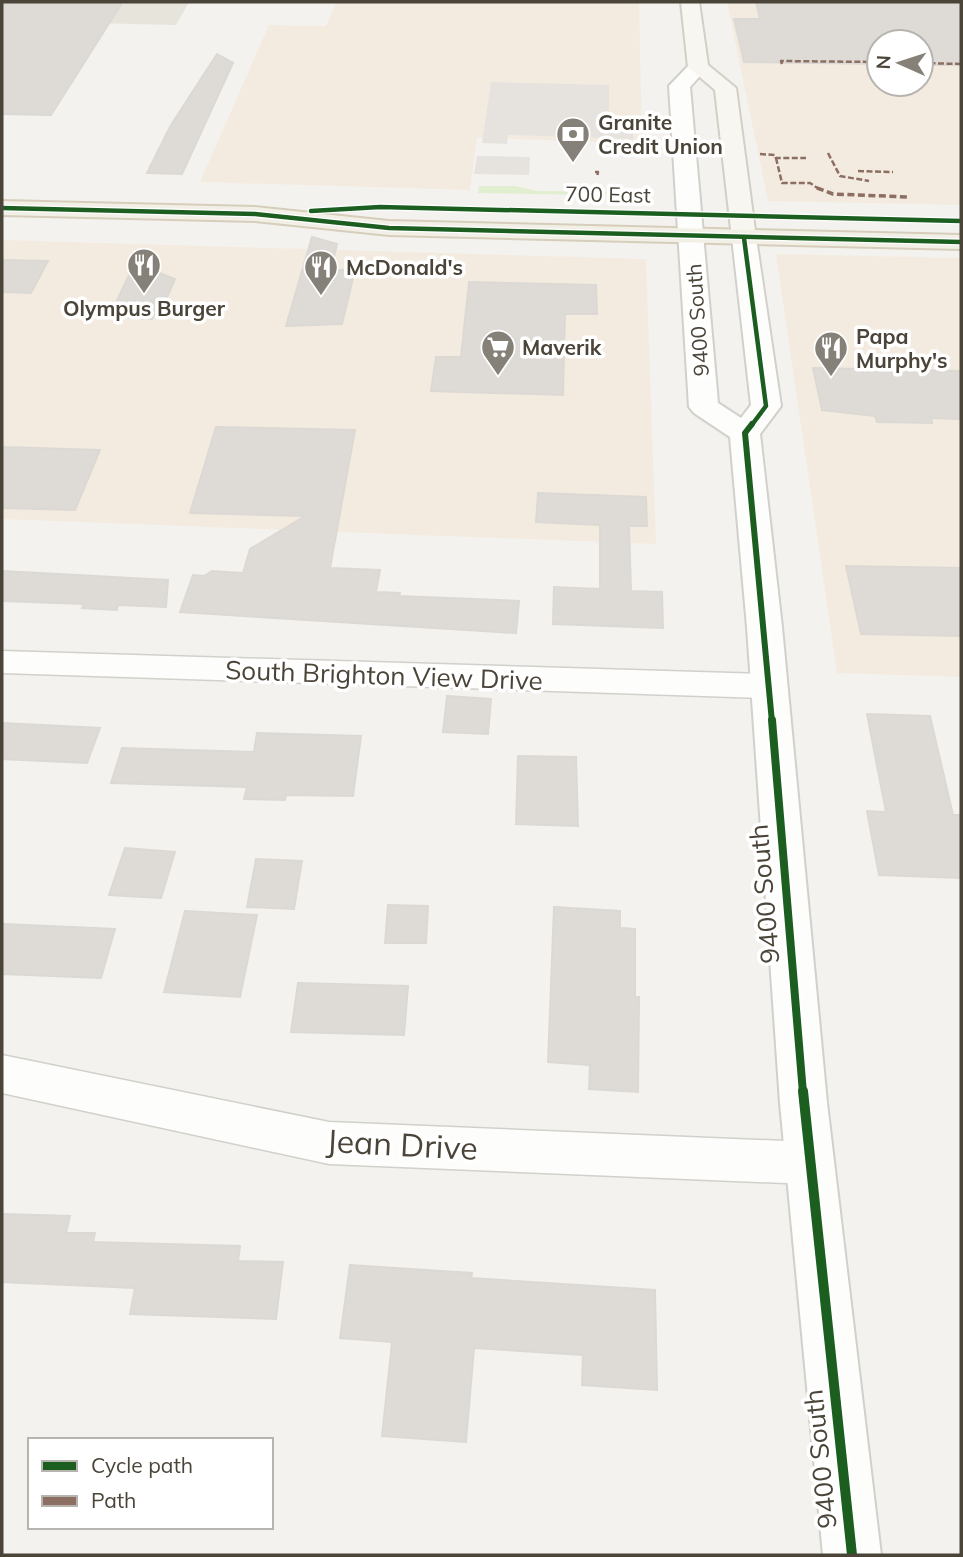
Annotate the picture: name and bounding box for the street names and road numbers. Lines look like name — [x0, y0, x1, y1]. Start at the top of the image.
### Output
street label: 700 East — [565, 180, 651, 208]
street label: 9400 South — [680, 263, 714, 377]
street label: South Brighton View Drive — [225, 653, 543, 697]
street label: 9400 South — [741, 823, 787, 965]
street label: Jean Drive — [325, 1120, 479, 1168]
street label: 9400 South — [796, 1388, 844, 1530]

